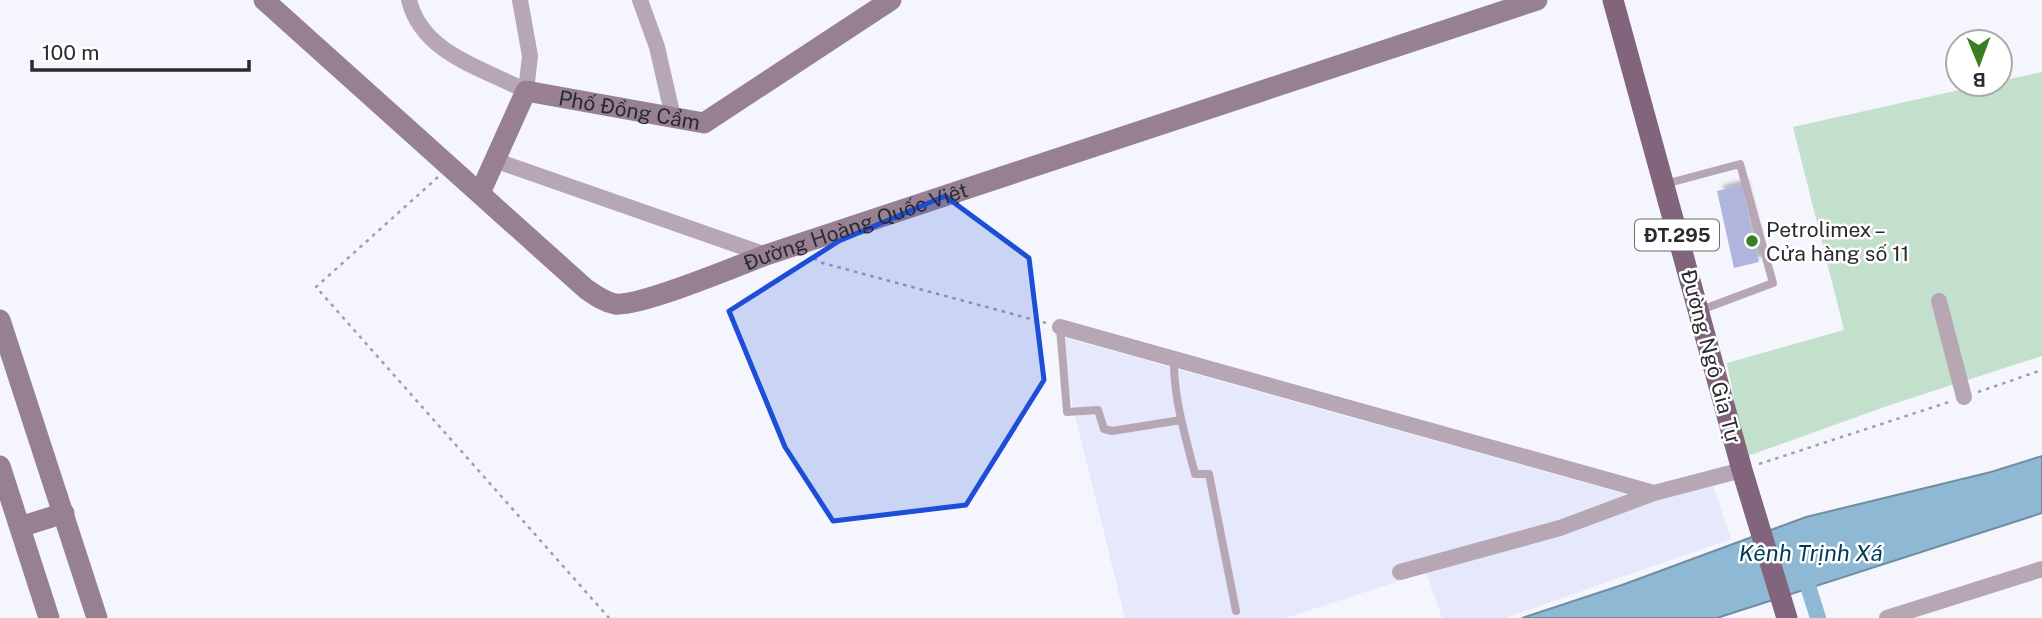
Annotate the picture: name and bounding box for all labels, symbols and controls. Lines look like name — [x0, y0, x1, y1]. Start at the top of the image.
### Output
scale bar — [32, 28, 248, 72]
north arrow — [1944, 28, 2014, 98]
text: 100 m — [42, 40, 99, 65]
text: B — [1973, 69, 1986, 91]
street label: Phố Đồng Cẩm — [557, 85, 702, 135]
street label: Đường Hoàng Quốc Việt — [739, 177, 971, 275]
place label: Petrolimex – Cửa hàng số 11 — [1766, 217, 1909, 266]
road number: ĐT.295 — [1635, 219, 1719, 250]
marker: Petrolimex – Cửa hàng số 11 — [1744, 233, 1760, 249]
street label: Đường Ngô Gia Tự — [1676, 267, 1746, 446]
water label: Kênh Trịnh Xá — [1739, 539, 1883, 566]

